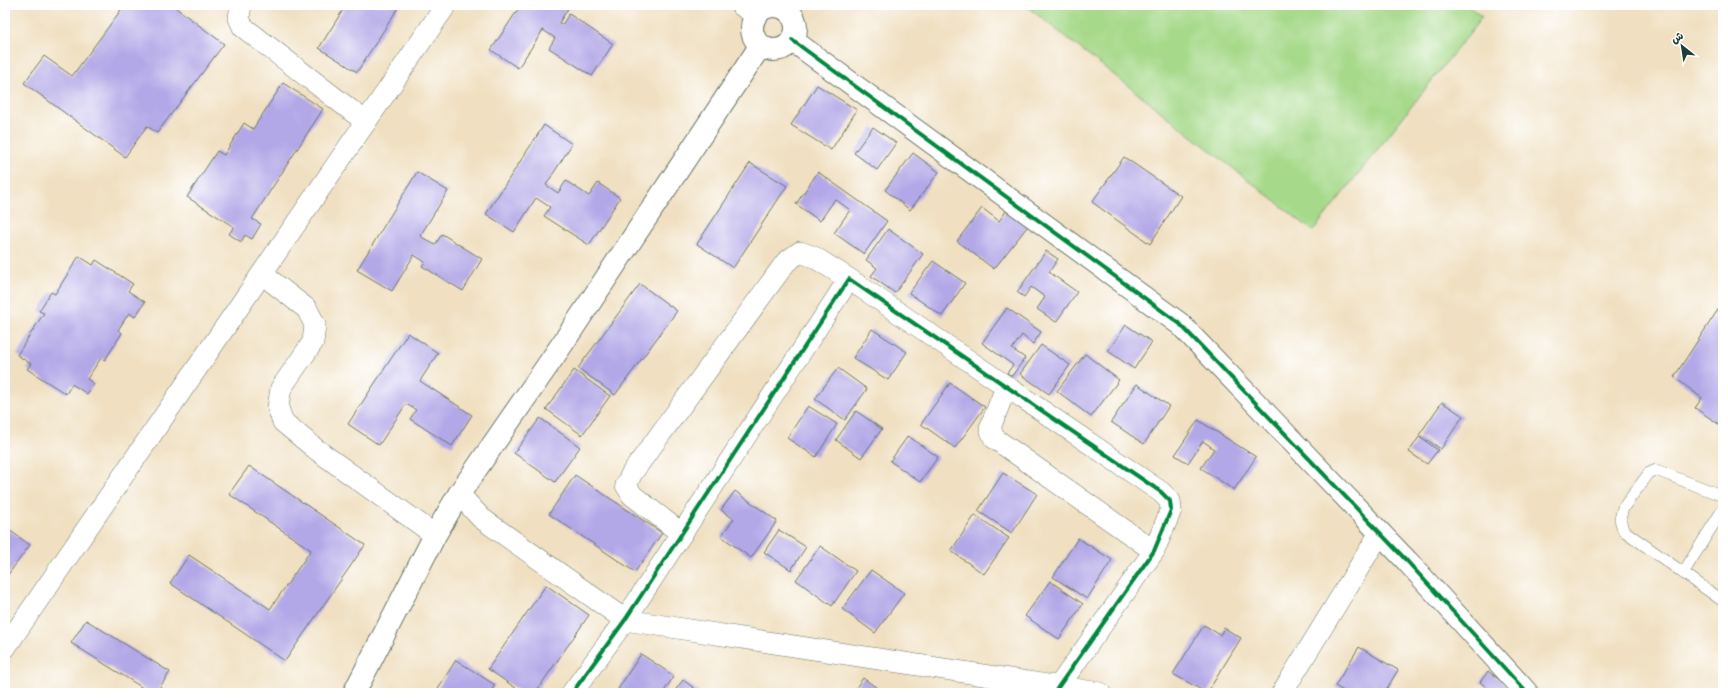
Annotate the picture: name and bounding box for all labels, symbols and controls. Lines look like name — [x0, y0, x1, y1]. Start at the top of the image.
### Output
north arrow — [1662, 26, 1702, 66]
text: ش — [1668, 27, 1687, 49]

